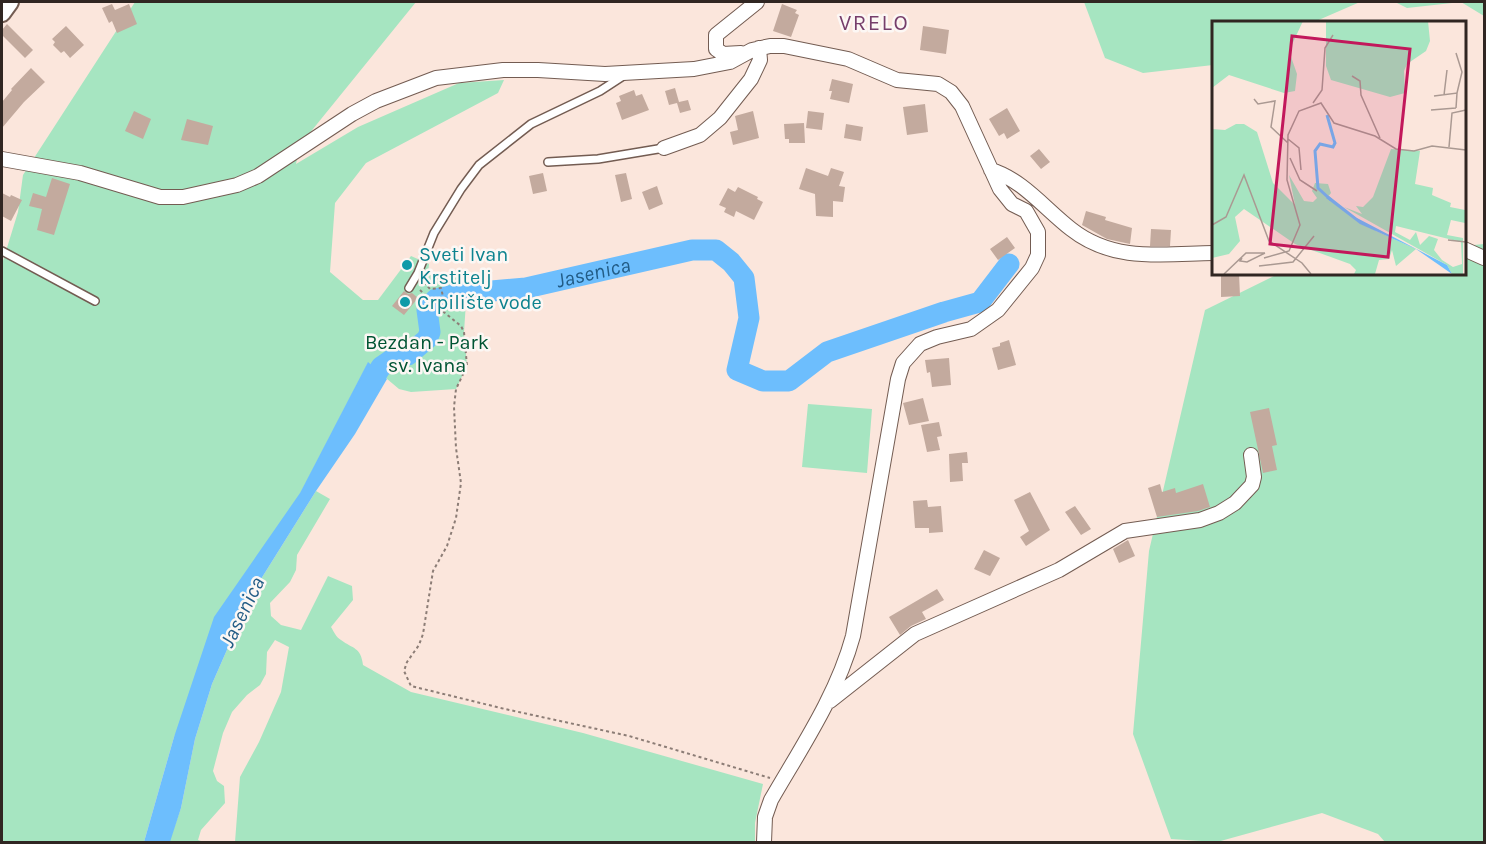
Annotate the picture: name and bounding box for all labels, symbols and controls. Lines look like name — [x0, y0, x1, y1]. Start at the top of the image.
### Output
district label: VRELO — [839, 10, 909, 36]
inset map — [1212, 21, 1465, 274]
place label: Sveti Ivan Krstitelj — [419, 243, 508, 289]
water label: Jasenica — [554, 253, 633, 293]
marker: Sveti Ivan Krstitelj — [400, 258, 414, 272]
place label: Crpilište vode — [417, 291, 542, 314]
marker: Crpilište vode — [398, 295, 412, 309]
park label: Bezdan - Park sv. Ivana — [365, 331, 489, 377]
water label: Jasenica — [215, 573, 269, 651]

